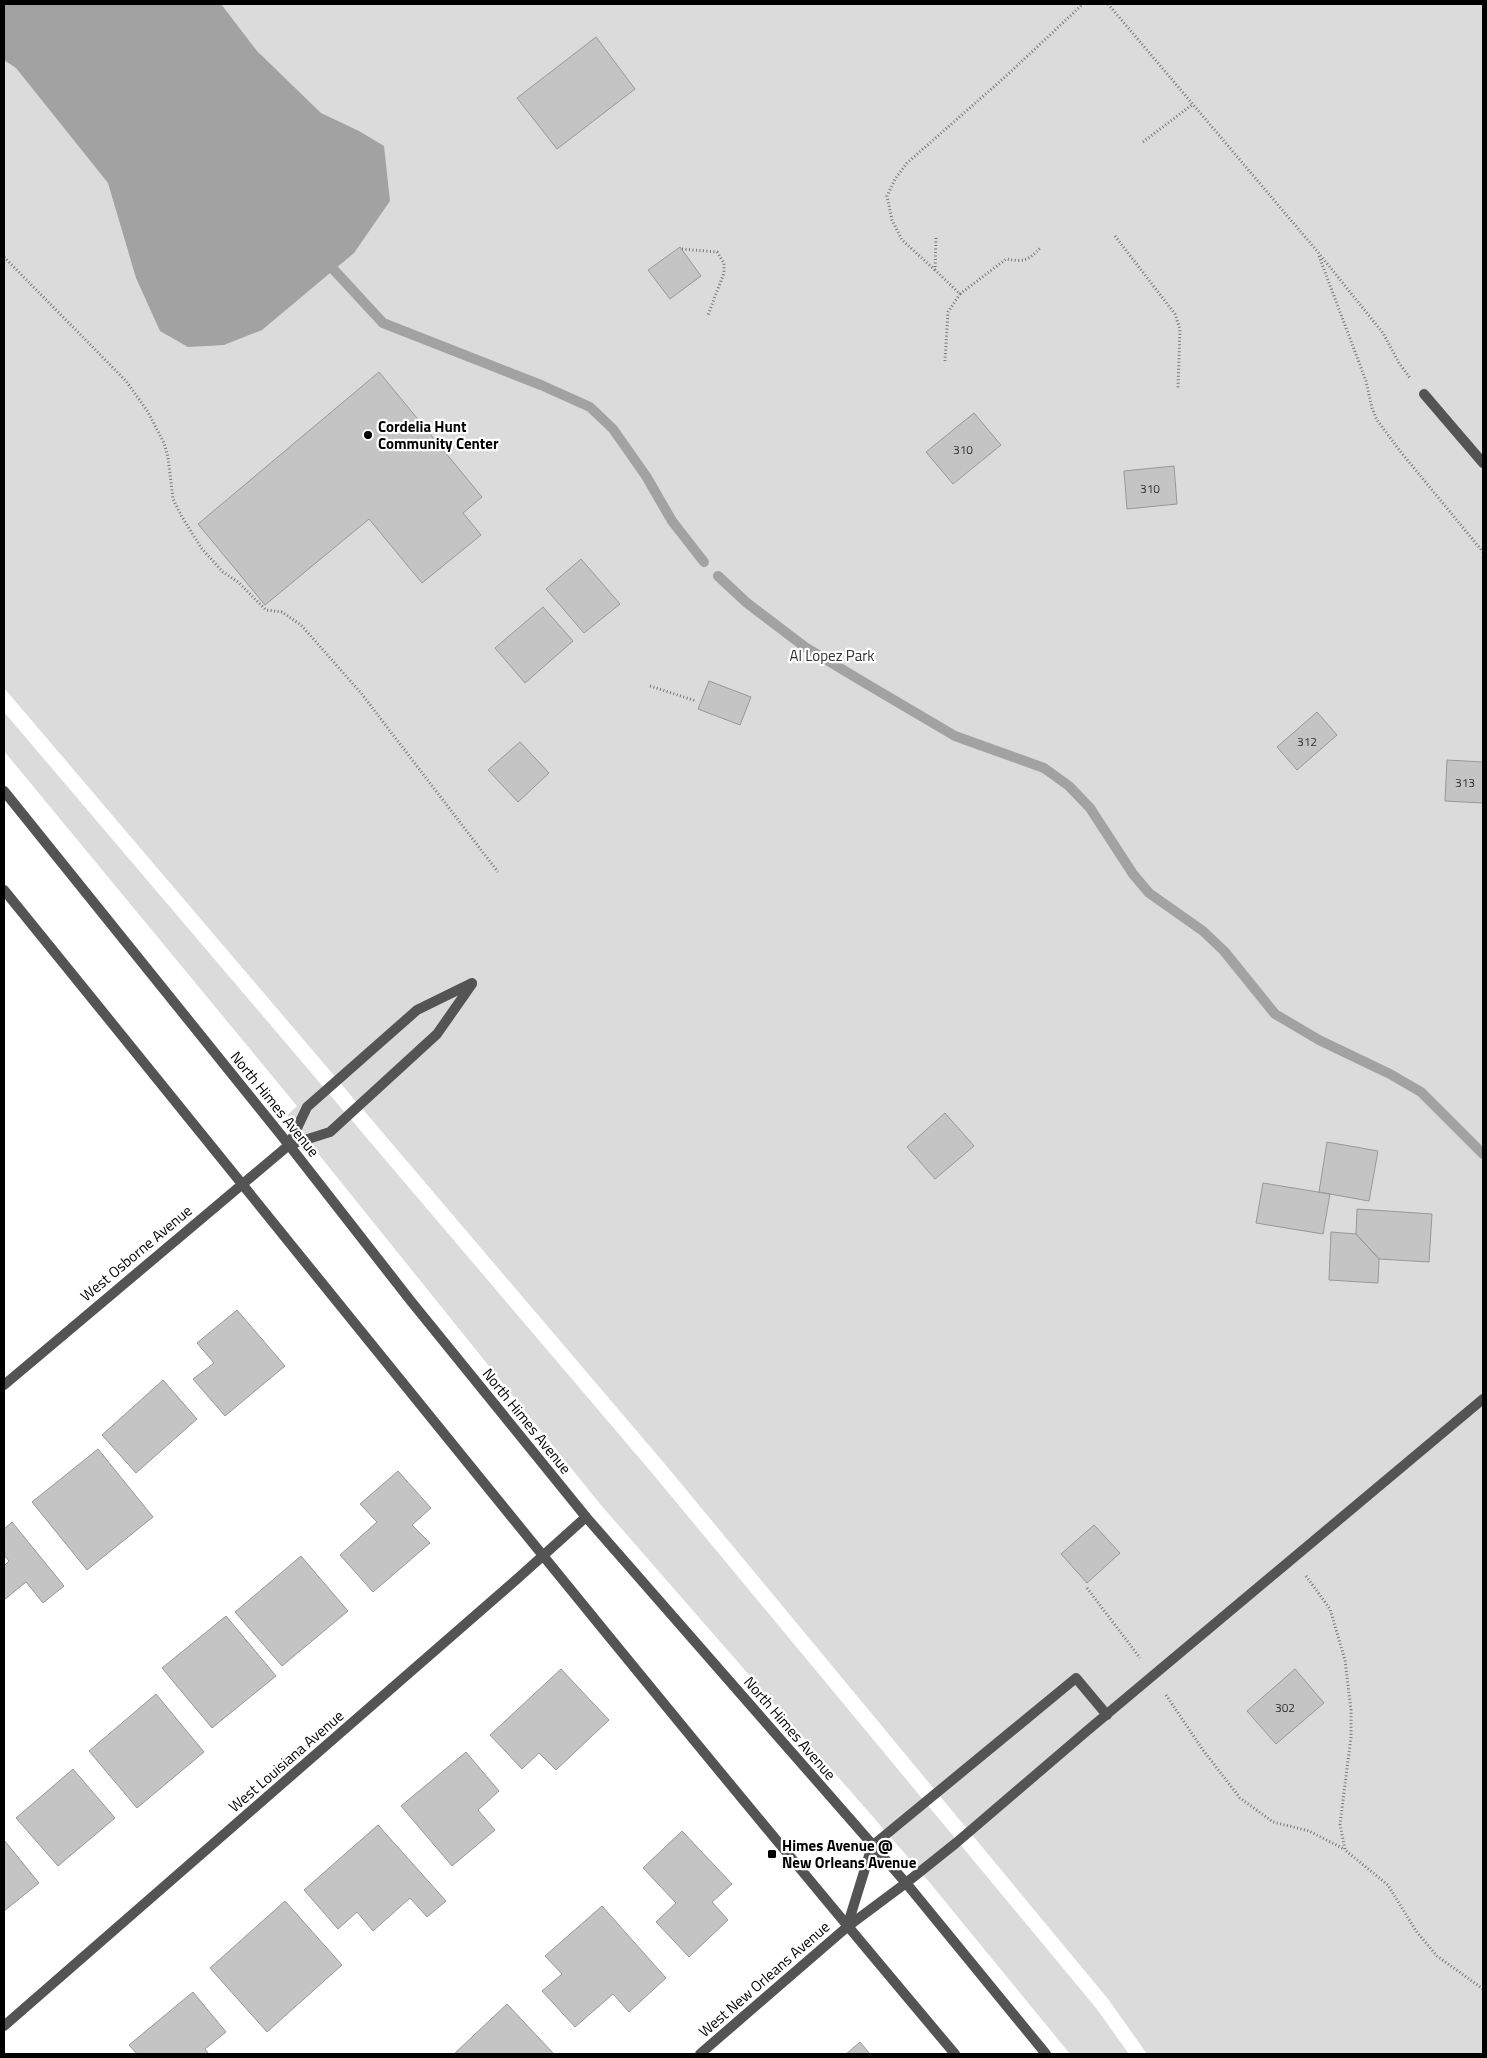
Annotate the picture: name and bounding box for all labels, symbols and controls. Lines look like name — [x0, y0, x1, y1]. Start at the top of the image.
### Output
place label: Cordelia Hunt Community Center — [378, 415, 499, 455]
marker: Cordelia Hunt Community Center — [362, 429, 374, 441]
house number: 310 — [953, 440, 973, 459]
house number: 310 — [1140, 479, 1160, 498]
park label: Al Lopez Park — [789, 644, 875, 667]
house number: 312 — [1297, 732, 1317, 751]
house number: 313 — [1455, 773, 1475, 792]
street label: North Himes Avenue — [225, 1046, 325, 1162]
street label: West Osborne Avenue — [75, 1199, 197, 1307]
street label: North Himes Avenue — [477, 1363, 577, 1479]
street label: North Himes Avenue — [739, 1671, 841, 1785]
house number: 302 — [1275, 1698, 1295, 1717]
street label: West Louisiana Avenue — [223, 1704, 349, 1818]
place label: Himes Avenue @ New Orleans Avenue — [782, 1834, 917, 1874]
marker: Himes Avenue @ New Orleans Avenue — [766, 1848, 778, 1860]
street label: West New Orleans Avenue — [693, 1915, 835, 2043]

